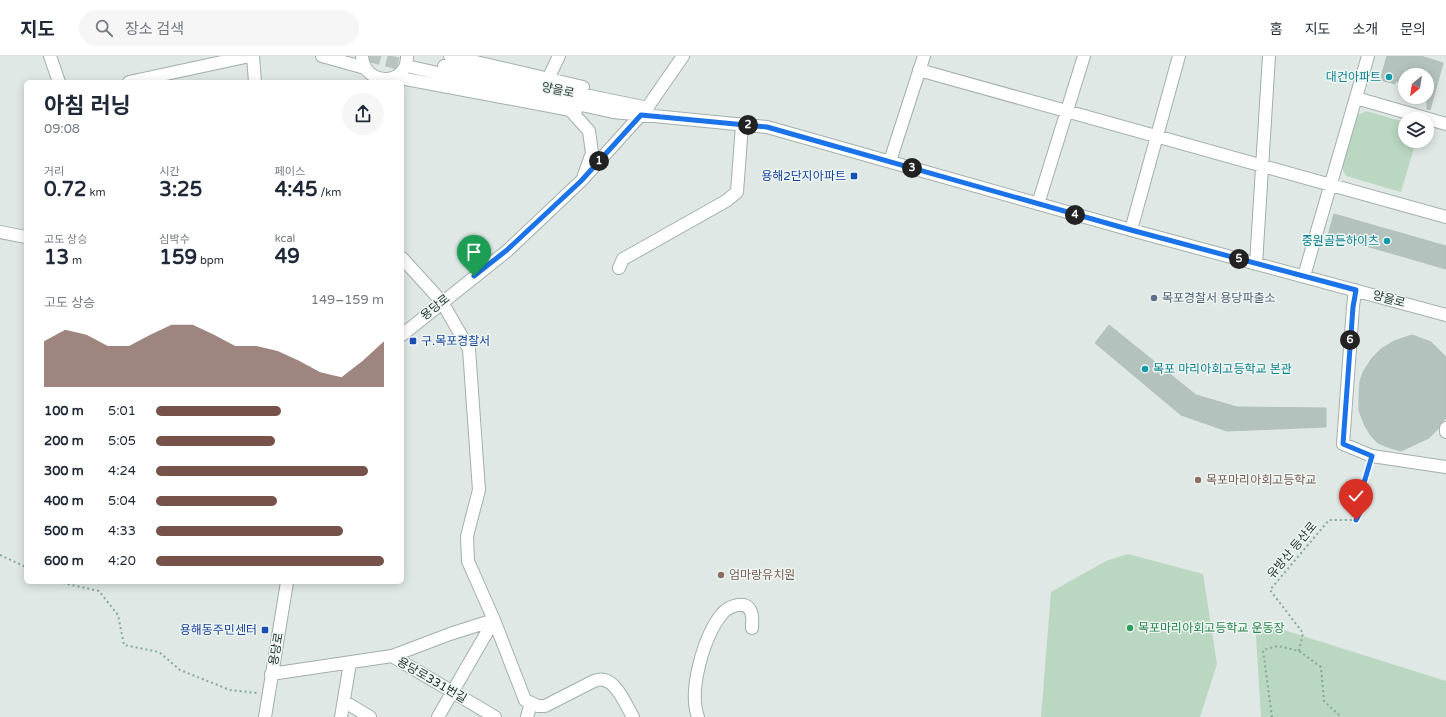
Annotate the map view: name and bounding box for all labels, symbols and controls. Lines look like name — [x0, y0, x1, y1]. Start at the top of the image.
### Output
search box — [79, 10, 359, 46]
icon: search — [93, 17, 115, 39]
text: 지도 — [20, 19, 55, 41]
text: 장소 검색 — [125, 20, 184, 38]
text: 홈 — [1270, 21, 1283, 38]
text: 지도 — [1305, 21, 1330, 38]
text: 소개 — [1352, 21, 1378, 38]
text: 문의 — [1400, 21, 1426, 38]
north arrow — [1398, 68, 1434, 104]
map controls — [1398, 68, 1434, 148]
place label: 대건아파트 — [1326, 70, 1381, 84]
marker: 대건아파트 — [1384, 72, 1394, 82]
street label: 양을로 — [540, 80, 576, 100]
text: 아침 러닝 — [44, 93, 131, 119]
button: share — [342, 93, 384, 135]
button: layers — [1398, 112, 1434, 148]
pin: 2 — [738, 115, 758, 135]
text: 2 — [745, 118, 751, 131]
text: 09:08 — [44, 121, 80, 137]
pin: 1 — [589, 151, 609, 171]
text: 1 — [596, 154, 602, 167]
pin: 3 — [902, 158, 922, 178]
text: 3 — [909, 161, 915, 174]
text: 거리 — [44, 165, 64, 178]
text: 시간 — [159, 165, 180, 178]
text: 페이스 — [275, 165, 305, 178]
place label: 용해2단지아파트 — [761, 169, 846, 183]
marker: 용해2단지아파트 — [849, 171, 859, 181]
text: 0.72 — [44, 178, 87, 202]
text: 3:25 — [159, 178, 202, 202]
text: 4:45 — [275, 178, 318, 202]
text: km — [87, 186, 106, 199]
text: /km — [318, 186, 341, 199]
pin: 4 — [1065, 205, 1085, 225]
text: 4 — [1072, 208, 1078, 221]
text: kcal — [275, 232, 295, 245]
text: 고도 상승 — [44, 233, 87, 246]
text: 심박수 — [159, 233, 190, 246]
place label: 중원골든하이츠 — [1302, 234, 1379, 248]
pin — [457, 235, 491, 276]
marker: 중원골든하이츠 — [1382, 236, 1392, 246]
icon: arrive — [463, 241, 485, 263]
text: 49 — [275, 245, 300, 269]
text: 13 — [44, 246, 69, 270]
text: 159 — [159, 246, 197, 270]
pin: 5 — [1229, 249, 1249, 269]
text: 5 — [1236, 252, 1242, 265]
text: m — [69, 254, 82, 267]
text: bpm — [197, 254, 224, 267]
street label: 양을로 — [1371, 288, 1407, 310]
street label: 용당로 — [418, 291, 452, 323]
place label: 목포경찰서 용당파출소 — [1162, 291, 1276, 305]
text: 149–159 m — [311, 292, 384, 308]
marker: 목포경찰서 용당파출소 — [1149, 293, 1159, 303]
text: 고도 상승 — [44, 295, 95, 311]
pin: 6 — [1340, 330, 1360, 350]
text: 6 — [1347, 333, 1353, 346]
place label: 구.목포경찰서 — [421, 334, 490, 348]
marker: 구.목포경찰서 — [408, 336, 418, 346]
place label: 목포 마리아회고등학교 본관 — [1153, 362, 1292, 376]
marker: 목포 마리아회고등학교 본관 — [1140, 364, 1150, 374]
text: 100 m — [44, 403, 84, 419]
text: 5:01 — [108, 403, 136, 419]
text: 200 m — [44, 433, 84, 449]
text: 5:05 — [108, 433, 136, 449]
text: 300 m — [44, 463, 84, 479]
text: 4:24 — [108, 463, 136, 479]
place label: 목포마리아회고등학교 — [1206, 473, 1316, 487]
marker: 목포마리아회고등학교 — [1193, 475, 1203, 485]
pin — [1339, 479, 1373, 520]
icon: check — [1345, 485, 1367, 507]
text: 400 m — [44, 493, 84, 509]
text: 5:04 — [108, 493, 136, 509]
street label: 유방산 등산로 — [1264, 519, 1320, 581]
text: 500 m — [44, 523, 84, 539]
text: 4:33 — [108, 523, 136, 539]
text: 600 m — [44, 553, 84, 569]
text: 4:20 — [108, 553, 136, 569]
place label: 엄마랑유치원 — [729, 568, 795, 582]
marker: 엄마랑유치원 — [716, 570, 726, 580]
place label: 목포마리아회고등학교 운동장 — [1138, 621, 1285, 635]
place label: 용해동주민센터 — [180, 623, 257, 637]
marker: 목포마리아회고등학교 운동장 — [1125, 623, 1135, 633]
marker: 용해동주민센터 — [260, 625, 270, 635]
street label: 용당로 — [266, 631, 286, 667]
street label: 용당로331번길 — [395, 654, 469, 706]

